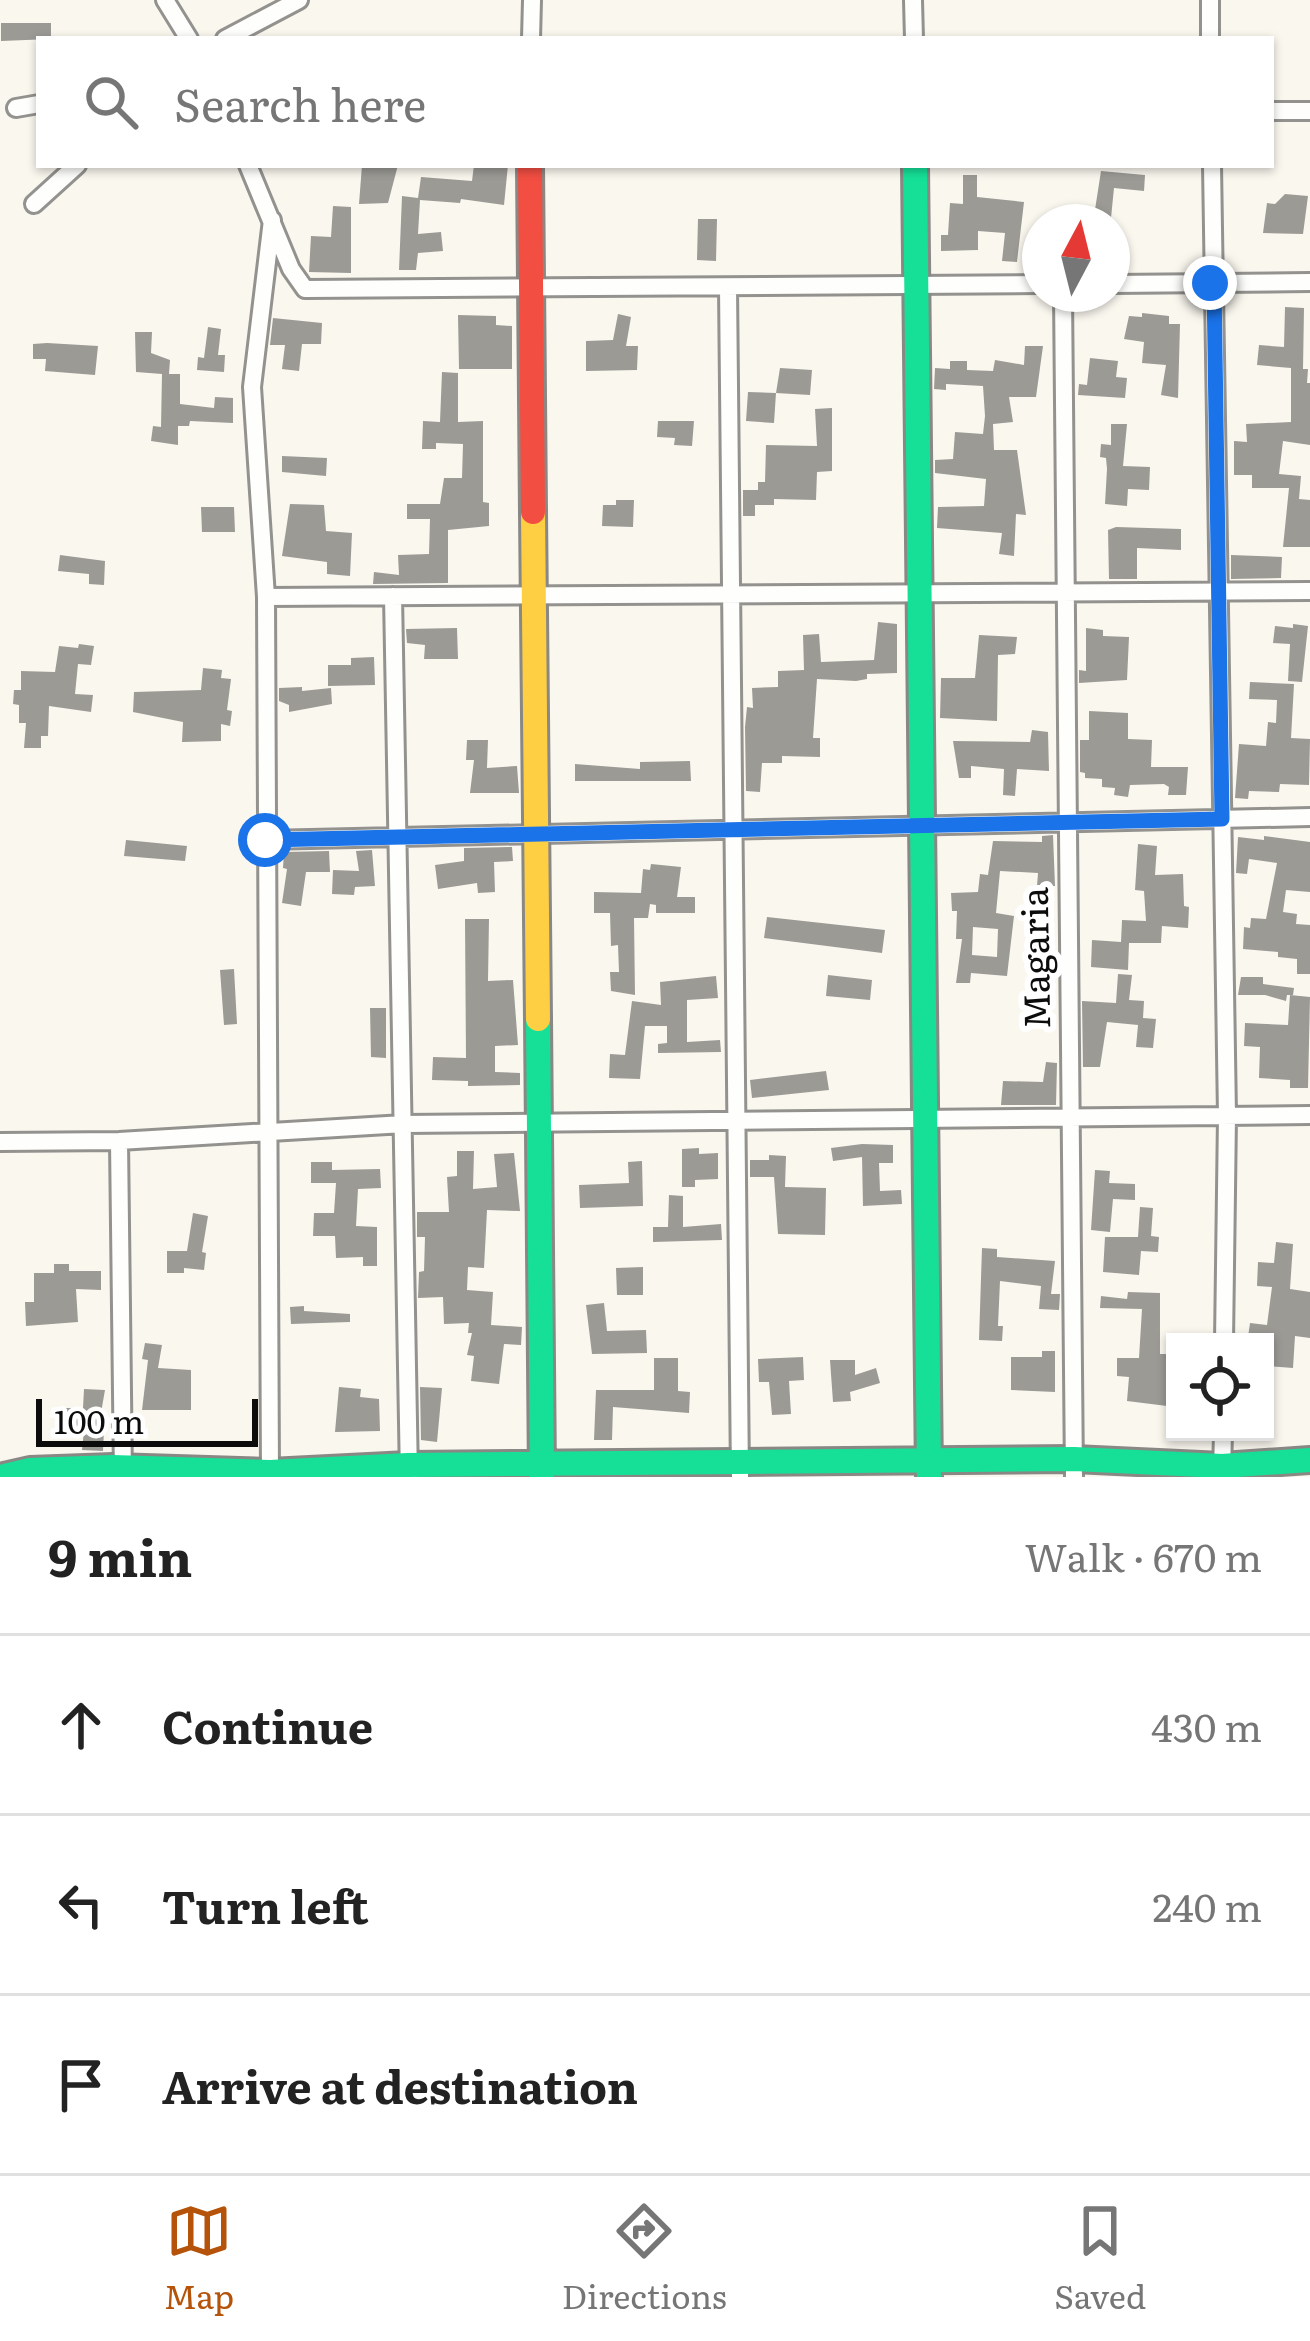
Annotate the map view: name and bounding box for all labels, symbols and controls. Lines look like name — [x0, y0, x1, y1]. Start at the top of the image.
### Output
search box — [36, 36, 1274, 168]
icon: search — [78, 69, 144, 135]
text: Search here — [174, 69, 426, 136]
north arrow — [1022, 204, 1130, 312]
route end — [1183, 256, 1237, 310]
route start — [238, 813, 292, 867]
street label: Magaria — [1006, 886, 1061, 1029]
map controls — [1166, 1333, 1274, 1441]
button: locate — [1166, 1333, 1274, 1441]
scale bar — [36, 1393, 258, 1446]
text: 100 m — [54, 1395, 144, 1444]
text: 9 min — [48, 1517, 192, 1593]
text: Walk · 670 m — [1025, 1526, 1262, 1584]
text: Continue — [162, 1691, 373, 1758]
icon: ahead — [48, 1692, 114, 1758]
text: 430 m — [1151, 1696, 1262, 1754]
text: Turn left — [162, 1871, 369, 1938]
icon: left — [48, 1872, 114, 1938]
text: 240 m — [1153, 1876, 1262, 1934]
text: Arrive at destination — [162, 2051, 638, 2118]
icon: arrive — [48, 2052, 114, 2118]
tab: Map — [164, 2198, 234, 2319]
tab: Directions — [562, 2198, 727, 2319]
tab: Saved — [1054, 2198, 1146, 2319]

